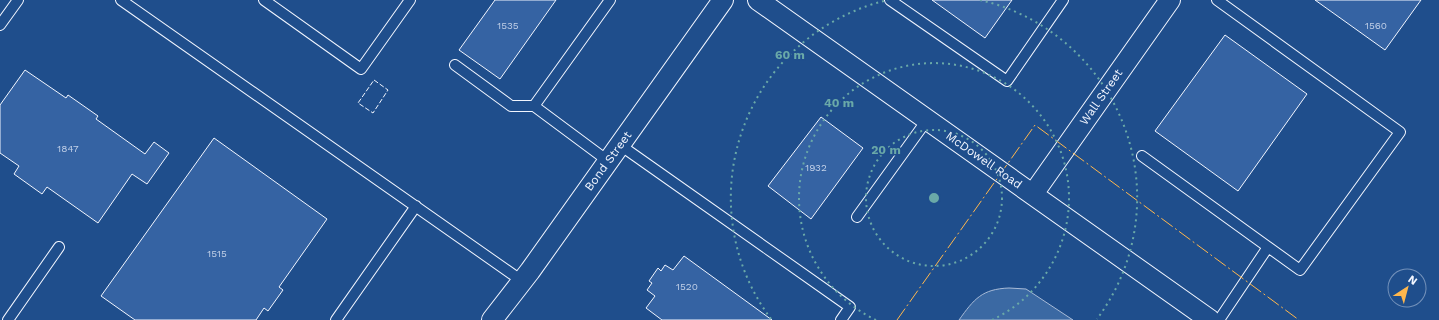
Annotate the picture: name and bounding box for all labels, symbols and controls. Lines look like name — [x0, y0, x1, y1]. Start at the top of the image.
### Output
house number: 1535 — [497, 20, 519, 31]
house number: 1560 — [1365, 20, 1387, 31]
text: 60 m — [775, 48, 805, 62]
street label: Wall Street — [1077, 66, 1125, 128]
text: 40 m — [824, 96, 854, 110]
street label: Bond Street — [582, 128, 634, 194]
street label: McDowell Road — [943, 129, 1025, 191]
house number: 1847 — [57, 143, 79, 154]
text: 20 m — [871, 143, 901, 157]
house number: 1932 — [805, 162, 827, 173]
centre of rings — [927, 191, 941, 205]
house number: 1515 — [207, 248, 227, 259]
north arrow — [1387, 268, 1427, 308]
text: N — [1405, 273, 1420, 288]
house number: 1520 — [676, 281, 698, 292]

